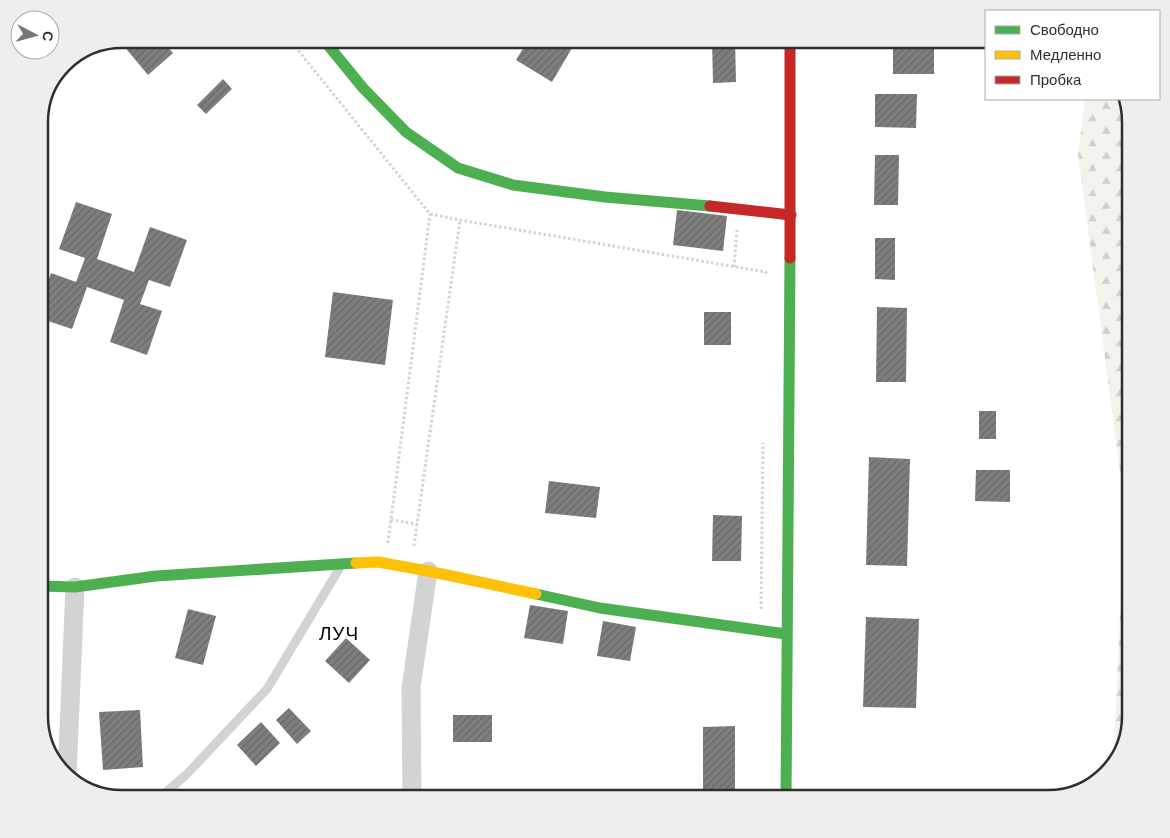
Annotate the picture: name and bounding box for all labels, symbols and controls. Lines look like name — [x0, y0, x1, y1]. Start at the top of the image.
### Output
north arrow — [10, 10, 60, 60]
legend — [985, 10, 1160, 100]
text: Свободно — [1030, 20, 1099, 40]
text: С — [38, 30, 57, 42]
text: Медленно — [1030, 45, 1101, 65]
text: Пробка — [1030, 70, 1082, 90]
district label: ЛУЧ — [319, 621, 359, 646]

